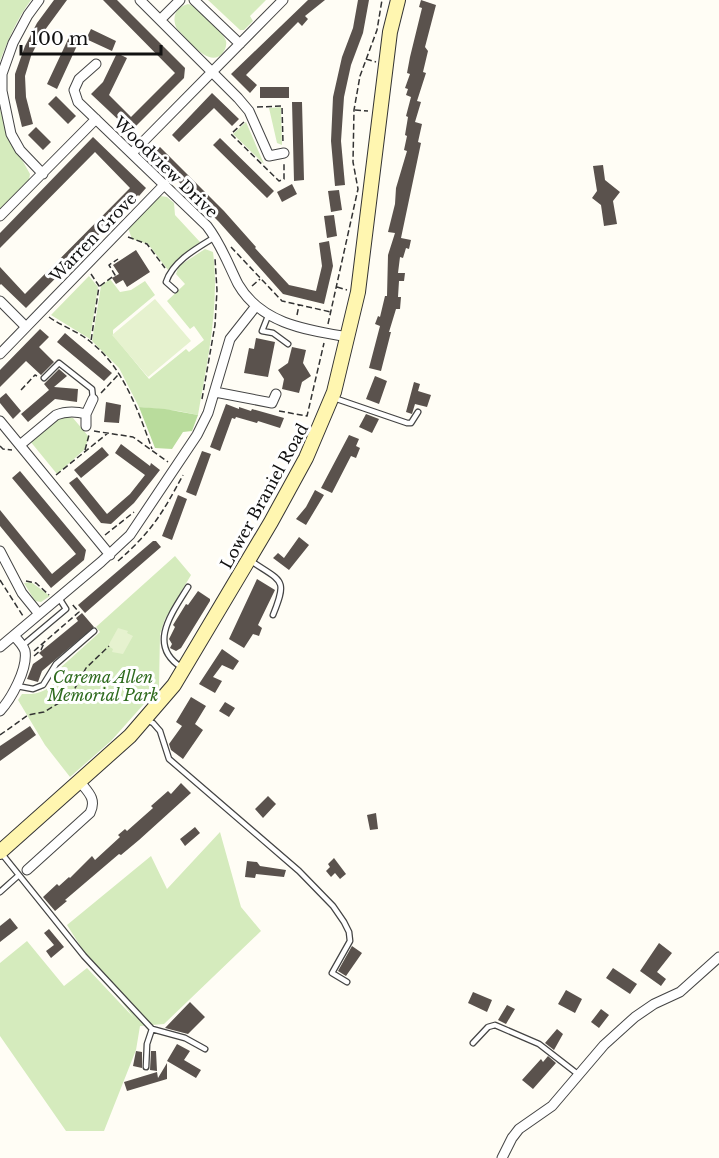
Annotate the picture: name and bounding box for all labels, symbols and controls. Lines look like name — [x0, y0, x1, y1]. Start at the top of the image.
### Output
scale bar — [21, 18, 160, 56]
text: 100 m — [30, 28, 88, 50]
street label: Woodview Drive — [109, 112, 222, 222]
street label: Warren Grove — [45, 188, 141, 286]
street label: Lower Braniel Road — [216, 420, 312, 572]
park label: Carema Allen Memorial Park — [46, 667, 159, 705]

